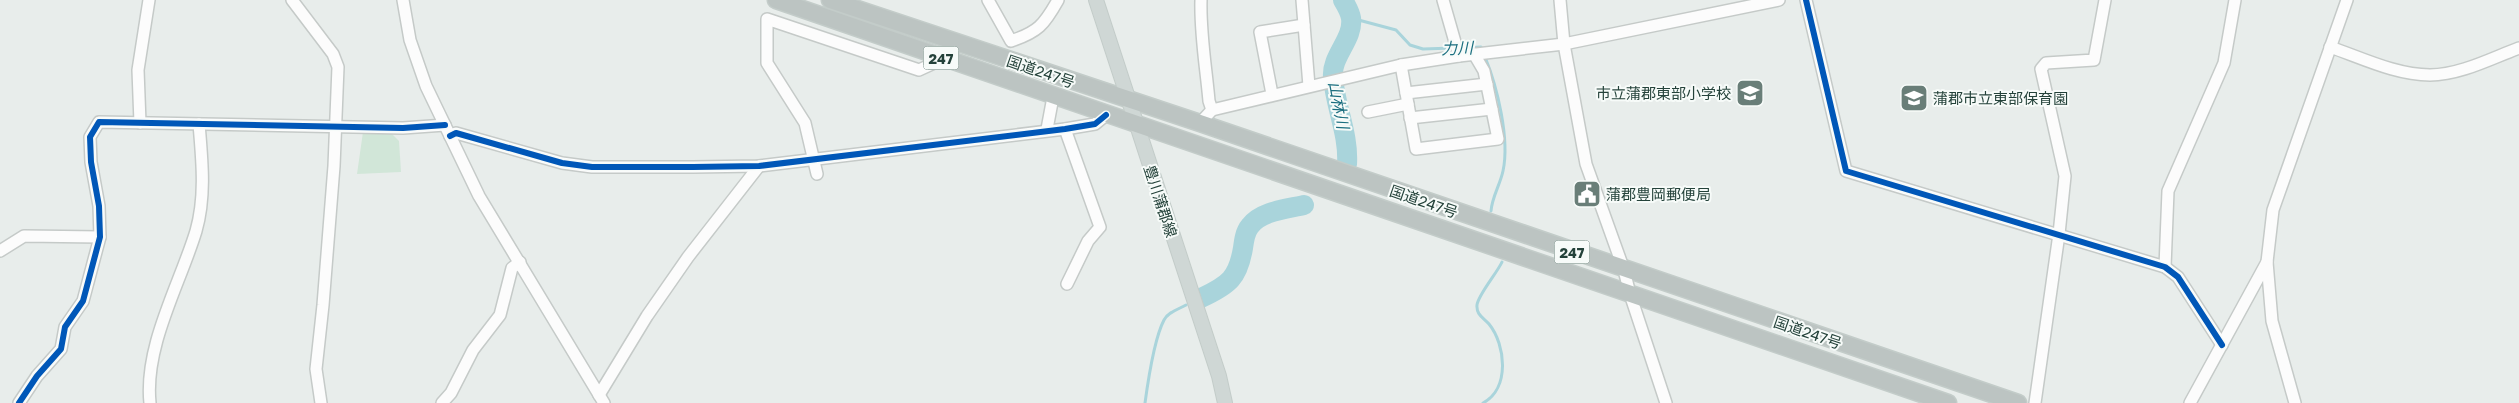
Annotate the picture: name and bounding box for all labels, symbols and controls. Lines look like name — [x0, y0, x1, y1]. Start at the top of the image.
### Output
water label: 力川 — [1441, 37, 1475, 59]
road number: 247 — [924, 46, 958, 70]
street label: 国道247号 — [1005, 51, 1077, 91]
school or university icon: 市立蒲郡東部小学校 — [1735, 78, 1765, 108]
water label: 山林川 — [1325, 80, 1354, 132]
school or university icon: 蒲郡市立東部保育園 — [1899, 83, 1929, 113]
place label: 市立蒲郡東部小学校 — [1596, 84, 1731, 102]
place label: 蒲郡市立東部保育園 — [1933, 89, 2068, 107]
street label: 豊川蒲郡線 — [1141, 163, 1181, 239]
public building icon: 蒲郡豊岡郵便局 — [1572, 179, 1602, 209]
street label: 国道247号 — [1388, 181, 1460, 221]
place label: 蒲郡豊岡郵便局 — [1606, 185, 1711, 203]
road number: 247 — [1554, 240, 1590, 264]
street label: 国道247号 — [1772, 312, 1844, 352]

